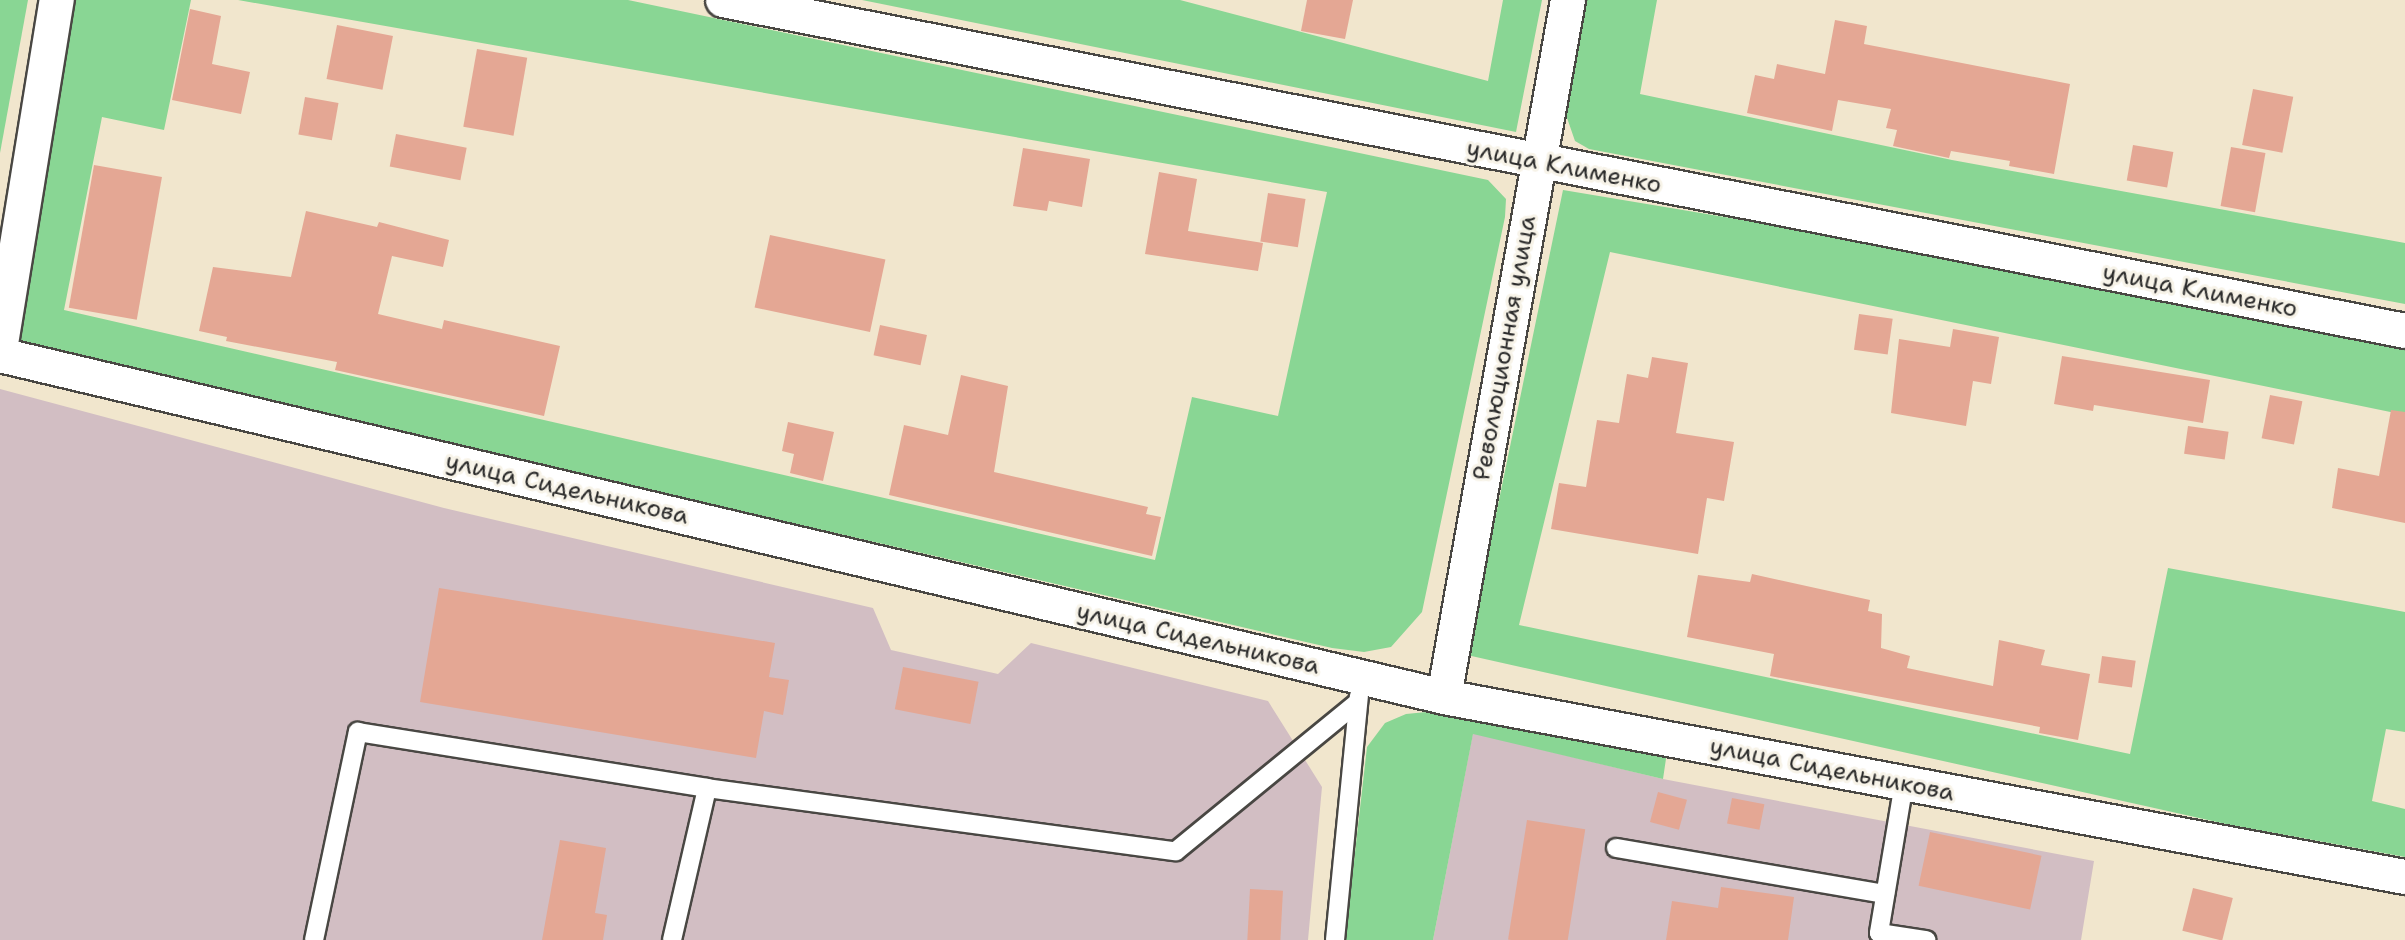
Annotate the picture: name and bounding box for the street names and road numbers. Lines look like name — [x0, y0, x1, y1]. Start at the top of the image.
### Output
street label: улица Клименко — [1464, 134, 1664, 200]
street label: Революционная улица — [1468, 213, 1542, 483]
street label: улица Клименко — [2100, 258, 2300, 324]
street label: улица Сидельникова — [443, 447, 691, 531]
street label: улица Сидельникова — [1074, 597, 1322, 681]
street label: улица Сидельникова — [1707, 732, 1957, 808]

